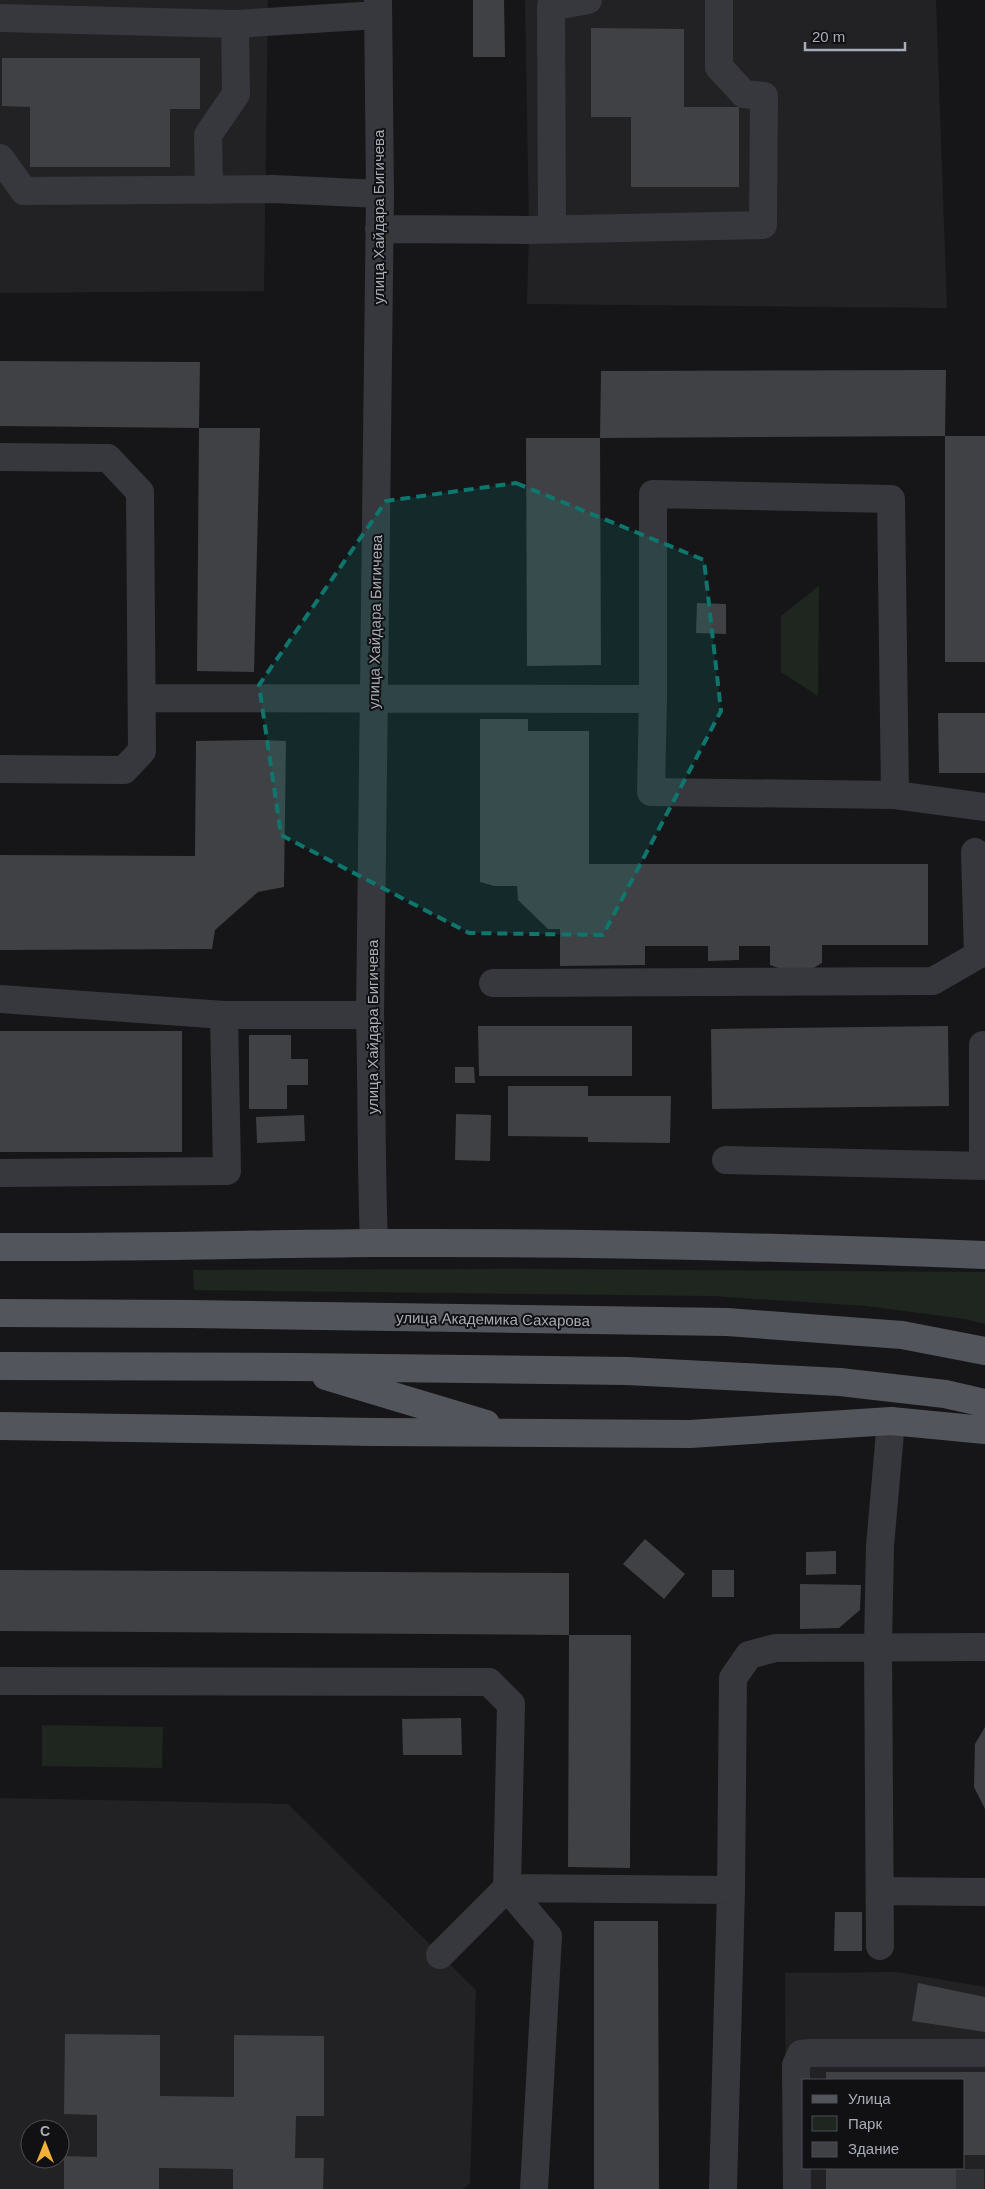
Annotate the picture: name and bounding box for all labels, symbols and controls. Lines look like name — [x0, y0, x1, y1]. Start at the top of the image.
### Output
scale bar — [805, 20, 905, 52]
text: 20 m — [812, 28, 845, 45]
street label: улица Хайдара Бигичева — [370, 129, 387, 304]
street label: улица Хайдара Бигичева — [365, 534, 385, 709]
street label: улица Хайдара Бигичева — [364, 939, 381, 1114]
street label: улица Академика Сахарова — [396, 1309, 591, 1329]
legend — [802, 2079, 965, 2169]
text: Улица — [848, 2090, 891, 2107]
text: Парк — [848, 2115, 882, 2132]
north arrow — [20, 2119, 70, 2169]
text: С — [40, 2123, 50, 2139]
text: Здание — [848, 2140, 899, 2157]

